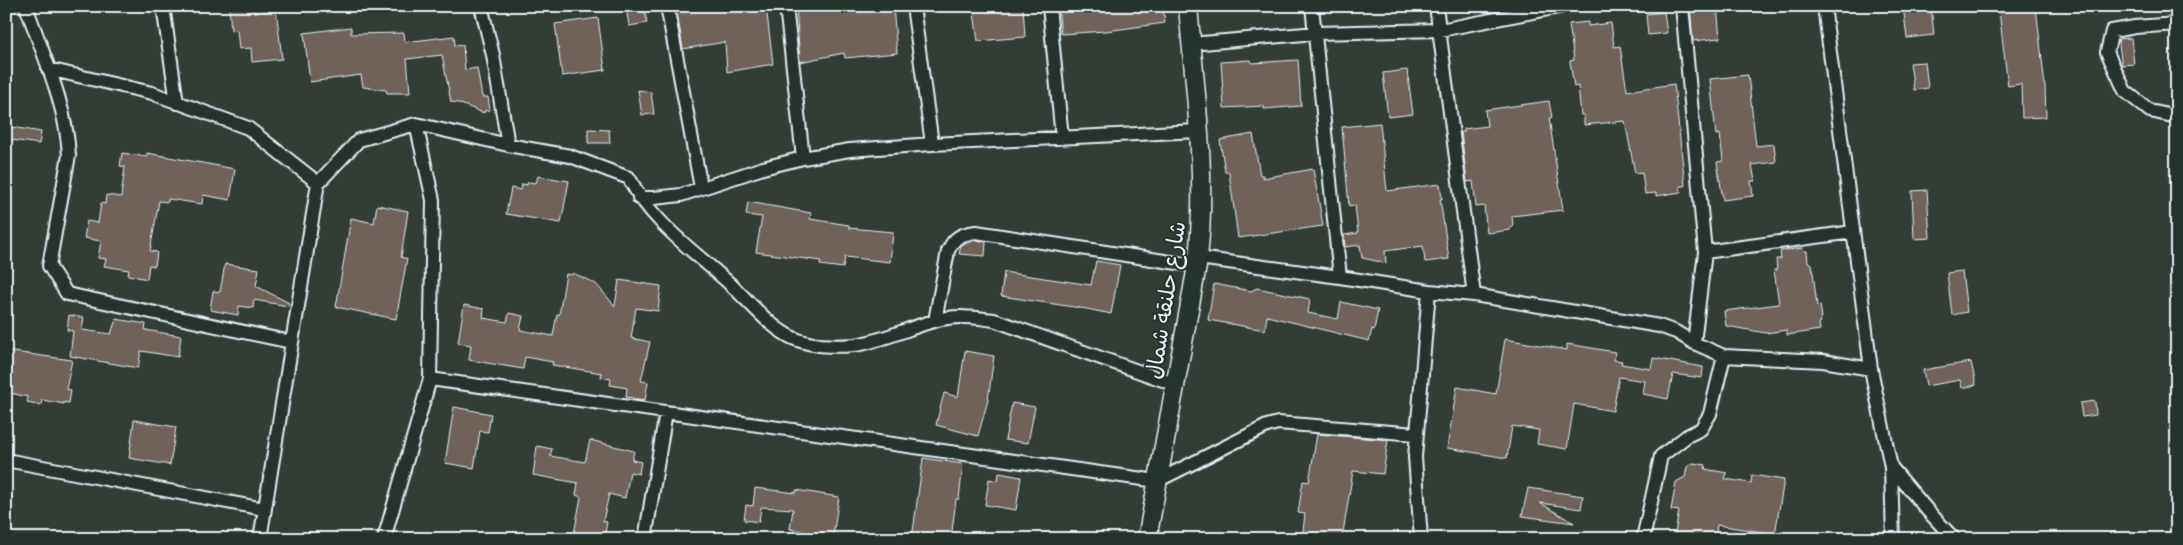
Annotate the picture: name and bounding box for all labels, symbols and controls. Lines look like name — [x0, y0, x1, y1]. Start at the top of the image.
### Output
street label: شارع حلنقة شمال — [1140, 219, 1196, 382]

